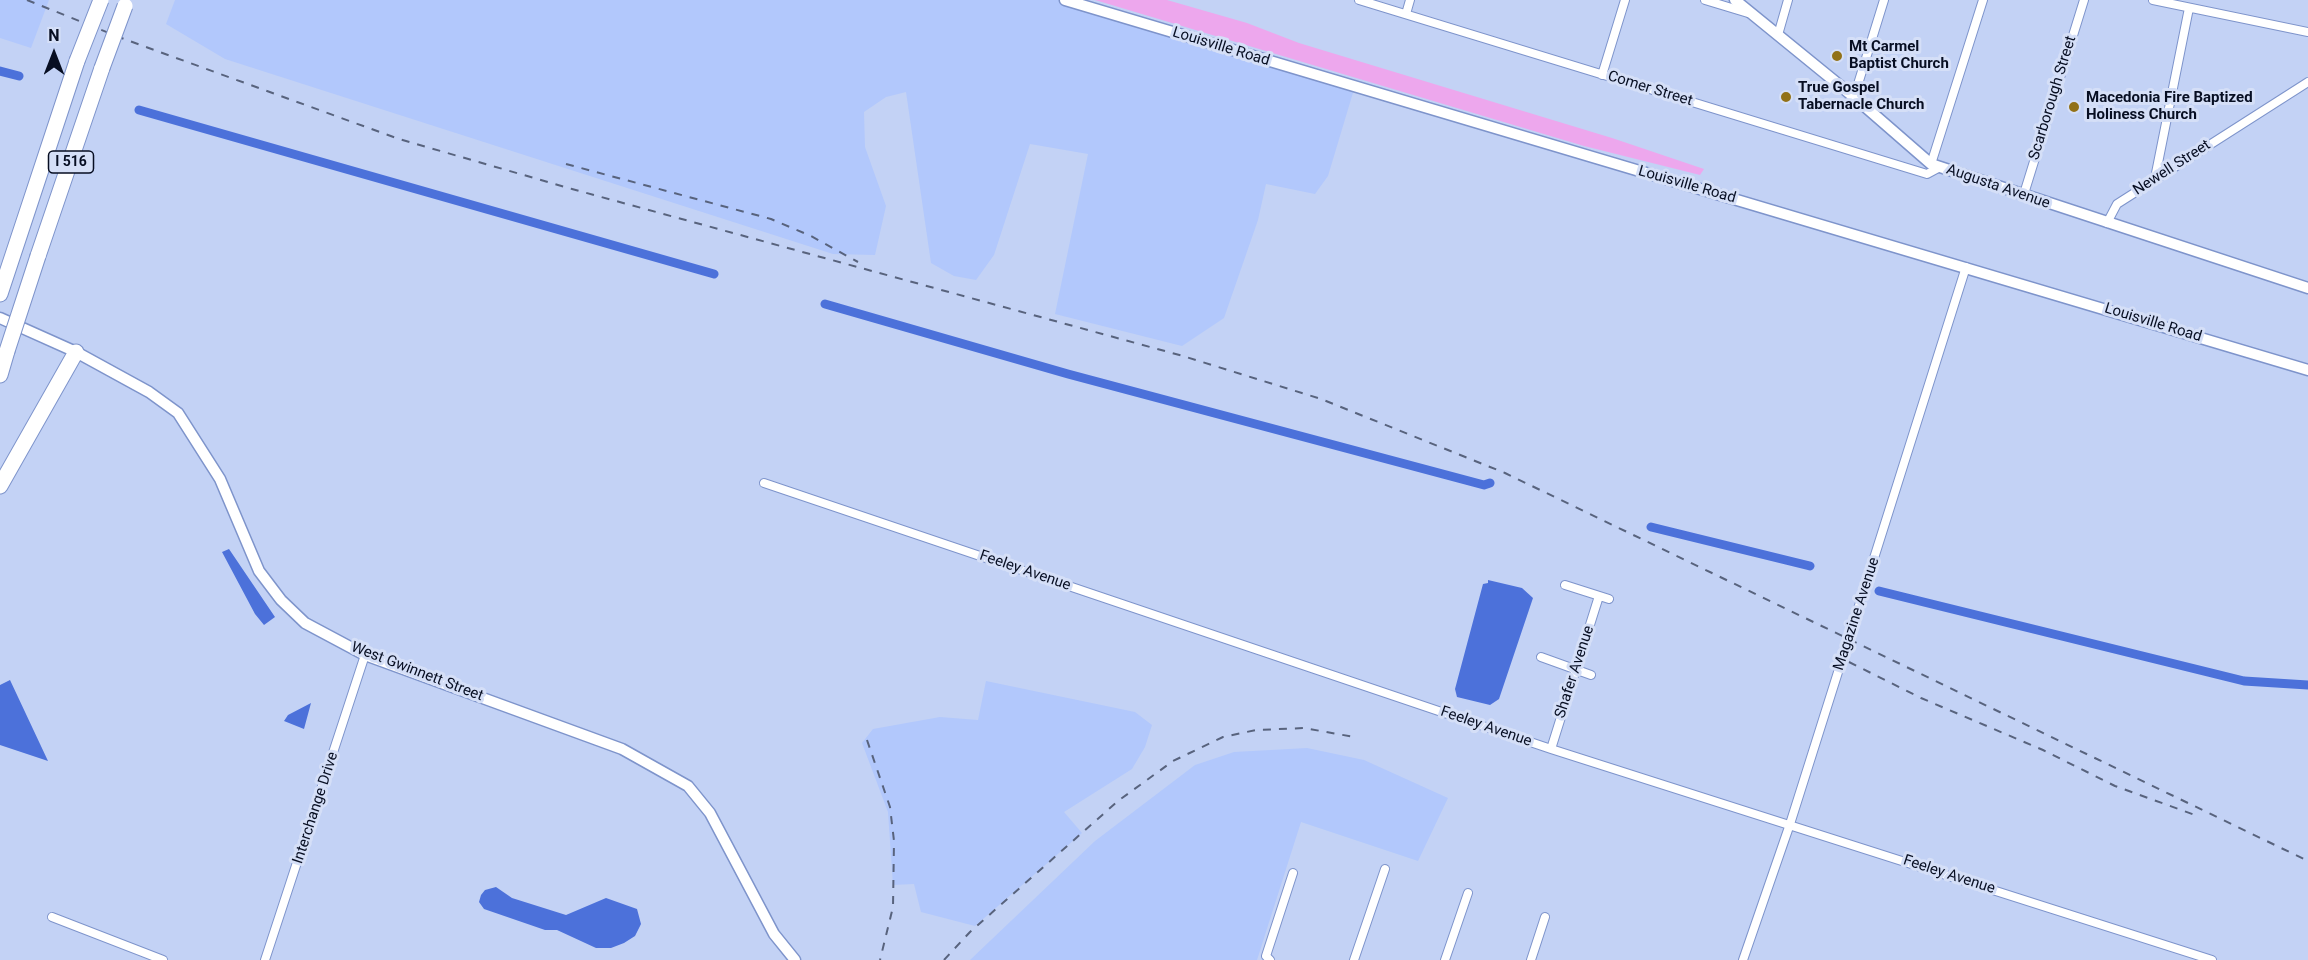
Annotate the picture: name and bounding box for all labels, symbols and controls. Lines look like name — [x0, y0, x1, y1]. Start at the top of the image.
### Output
north arrow — [24, 24, 84, 84]
street label: Louisville Road — [1170, 24, 1272, 70]
text: N — [48, 26, 60, 45]
street label: Scarborough Street — [2026, 34, 2080, 162]
place label: Mt Carmel Baptist Church — [1849, 38, 1949, 73]
marker: Mt Carmel Baptist Church — [1830, 49, 1844, 63]
street label: Comer Street — [1605, 68, 1695, 110]
place label: True Gospel Tabernacle Church — [1798, 79, 1924, 114]
place label: Macedonia Fire Baptized Holiness Church — [2086, 89, 2253, 124]
marker: True Gospel Tabernacle Church — [1779, 90, 1793, 104]
marker: Macedonia Fire Baptized Holiness Church — [2067, 100, 2081, 114]
street label: Newell Street — [2130, 136, 2214, 200]
road number: I 516 — [48, 151, 94, 173]
street label: Augusta Avenue — [1944, 161, 2052, 213]
street label: Louisville Road — [1636, 162, 1738, 208]
street label: Louisville Road — [2102, 300, 2204, 346]
street label: Feeley Avenue — [977, 547, 1073, 595]
street label: Magazine Avenue — [1830, 555, 1884, 673]
street label: Shafer Avenue — [1552, 623, 1598, 721]
street label: West Gwinnett Street — [348, 638, 486, 706]
street label: Feeley Avenue — [1438, 703, 1534, 751]
street label: Interchange Drive — [289, 750, 343, 866]
street label: Feeley Avenue — [1901, 852, 1997, 898]

